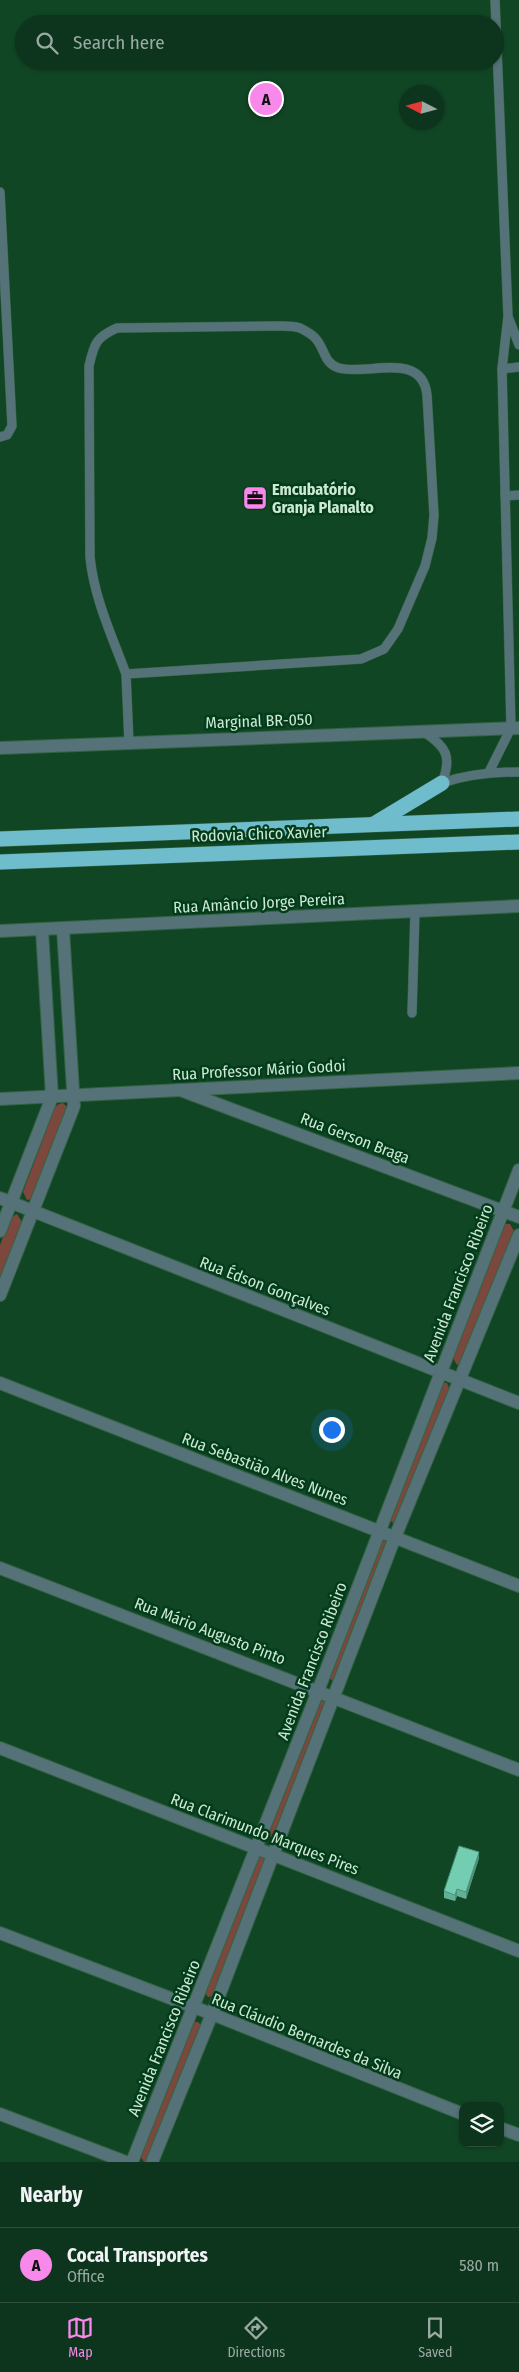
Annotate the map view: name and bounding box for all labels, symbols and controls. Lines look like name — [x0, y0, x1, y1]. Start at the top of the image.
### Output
search box — [15, 15, 504, 70]
icon: search — [33, 29, 61, 57]
text: Search here — [73, 31, 165, 54]
pin: A — [250, 80, 282, 118]
north arrow — [399, 85, 444, 130]
place label: Emcubatório Granja Planalto — [272, 480, 374, 517]
office icon: Emcubatório Granja Planalto — [242, 485, 268, 511]
street label: Marginal BR-050 — [205, 710, 313, 732]
street label: Rodovia Chico Xavier — [191, 822, 328, 846]
street label: Rua Amâncio Jorge Pereira — [173, 889, 345, 917]
street label: Rua Professor Mário Godoi — [172, 1056, 346, 1084]
street label: Rua Gerson Braga — [298, 1108, 412, 1168]
street label: Avenida Francisco Ribeiro — [419, 1202, 497, 1364]
street label: Rua Édson Gonçalves — [197, 1252, 333, 1320]
your location — [319, 1417, 345, 1443]
street label: Rua Sebastião Alves Nunes — [179, 1429, 351, 1509]
street label: Avenida Francisco Ribeiro — [273, 1580, 351, 1742]
street label: Rua Mário Augusto Pinto — [132, 1593, 288, 1669]
street label: Rua Clarimundo Marques Pires — [168, 1789, 362, 1879]
street label: Avenida Francisco Ribeiro — [124, 1957, 204, 2119]
street label: Rua Cláudio Bernardes da Silva — [209, 1989, 405, 2083]
map controls — [459, 2102, 504, 2147]
button: layers — [459, 2102, 504, 2147]
text: Nearby — [20, 2182, 82, 2208]
text: Cocal Transportes — [67, 2244, 208, 2267]
text: A — [32, 2256, 40, 2275]
text: 580 m — [459, 2256, 499, 2275]
text: Office — [67, 2267, 105, 2286]
tab: Map — [66, 2314, 94, 2361]
tab: Directions — [227, 2314, 285, 2361]
tab: Saved — [418, 2314, 453, 2361]

